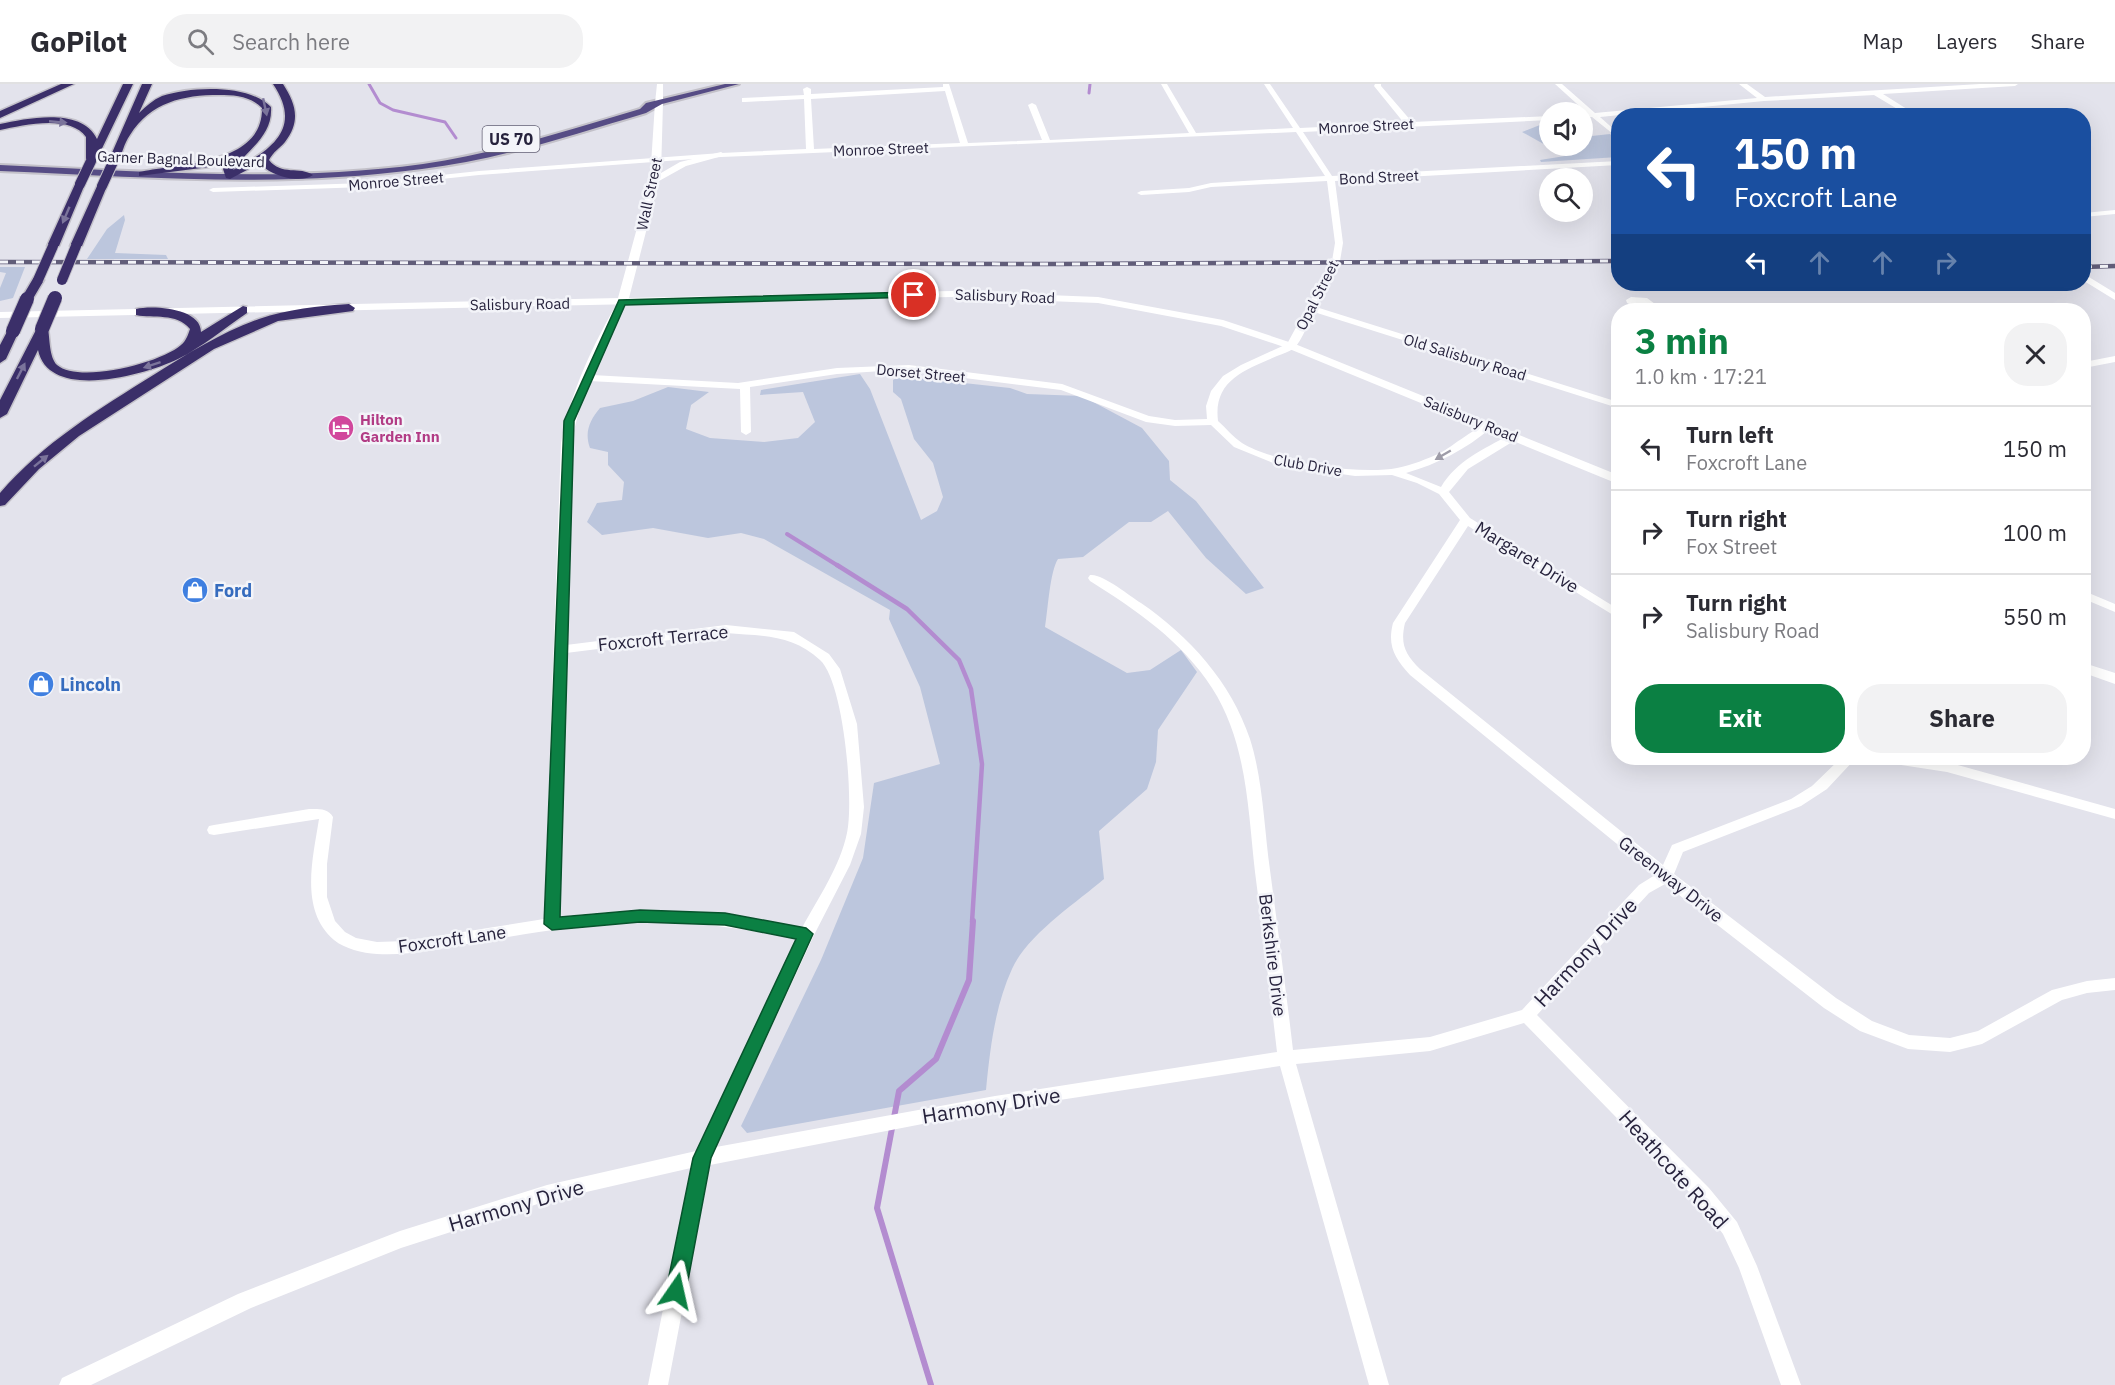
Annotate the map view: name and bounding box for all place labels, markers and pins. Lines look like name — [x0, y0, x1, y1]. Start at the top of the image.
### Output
pin — [888, 269, 939, 320]
place label: Hilton Garden Inn — [360, 410, 440, 446]
hotel icon: Hilton Garden Inn — [326, 413, 356, 443]
shop icon: Ford — [180, 575, 210, 605]
place label: Ford — [214, 579, 252, 602]
shop icon: Lincoln — [26, 669, 56, 699]
place label: Lincoln — [60, 673, 121, 696]

